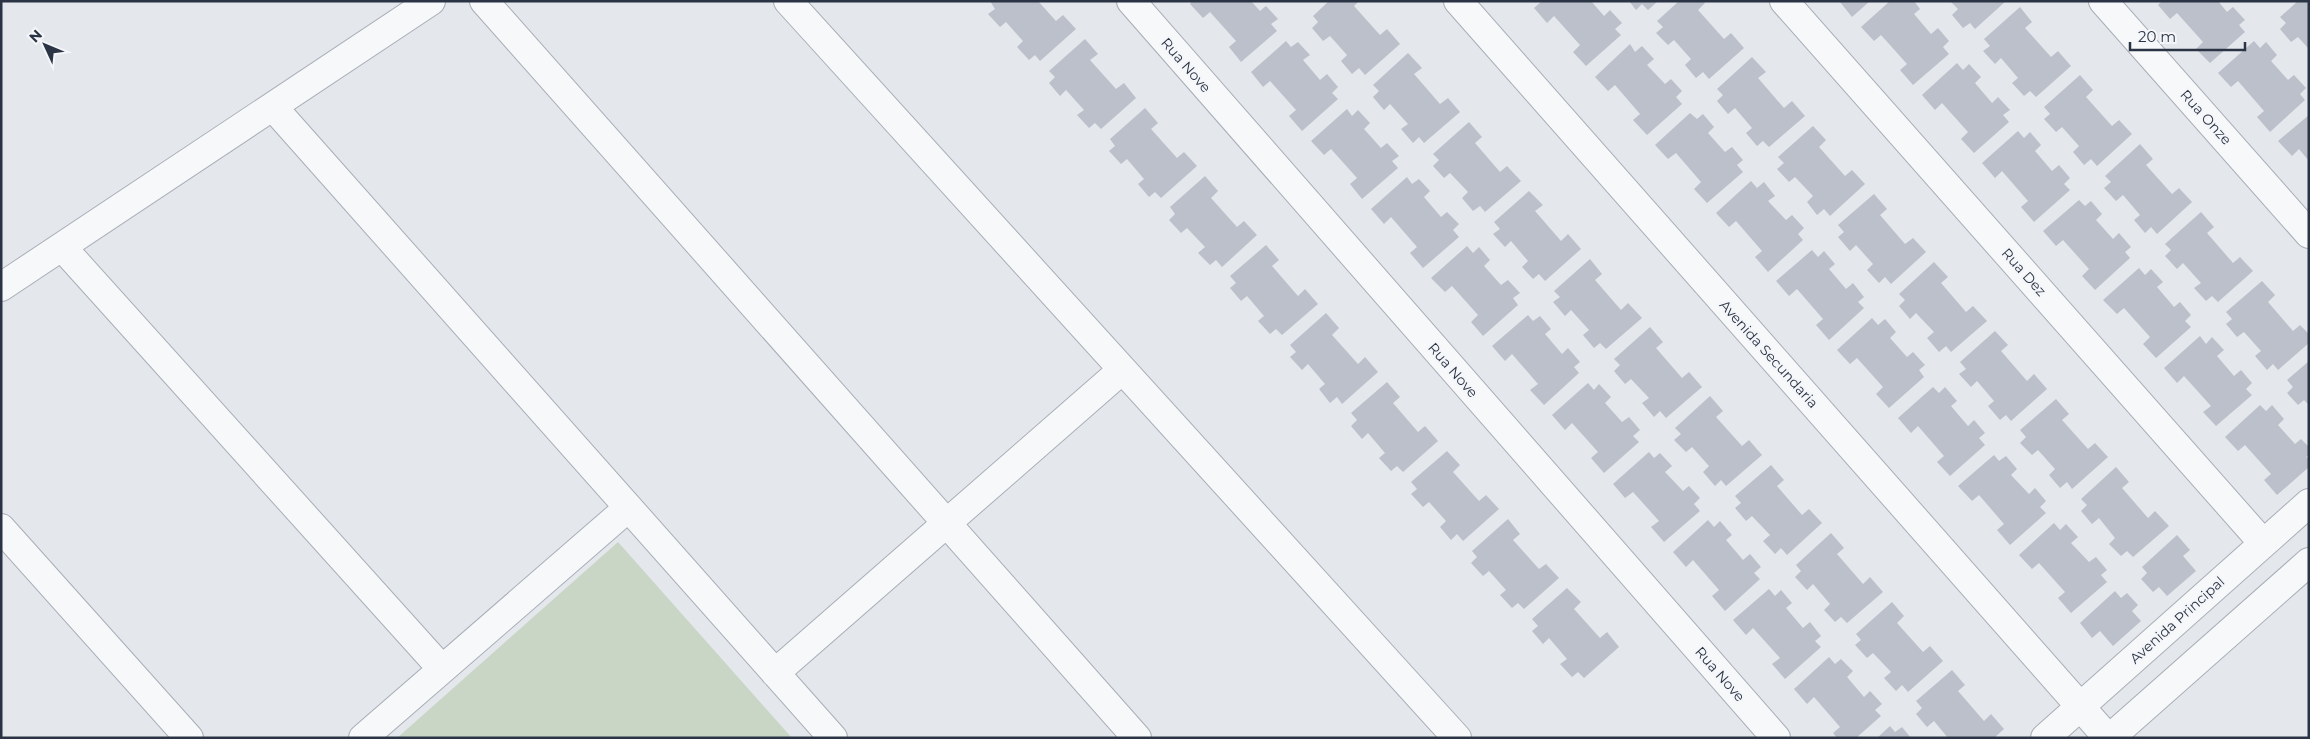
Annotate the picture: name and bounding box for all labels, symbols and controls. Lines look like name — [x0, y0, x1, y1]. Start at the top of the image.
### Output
north arrow — [20, 20, 70, 70]
scale bar — [2130, 20, 2245, 52]
text: N — [25, 26, 46, 46]
text: 20 m — [2138, 27, 2176, 46]
street label: Rua Nove — [1157, 34, 1215, 96]
street label: Rua Onze — [2177, 86, 2235, 148]
street label: Rua Dez — [1998, 244, 2050, 300]
street label: Avenida Secundaria — [1716, 296, 1822, 412]
street label: Rua Nove — [1424, 339, 1482, 401]
street label: Avenida Principal — [2126, 573, 2228, 667]
street label: Rua Nove — [1691, 643, 1749, 705]

